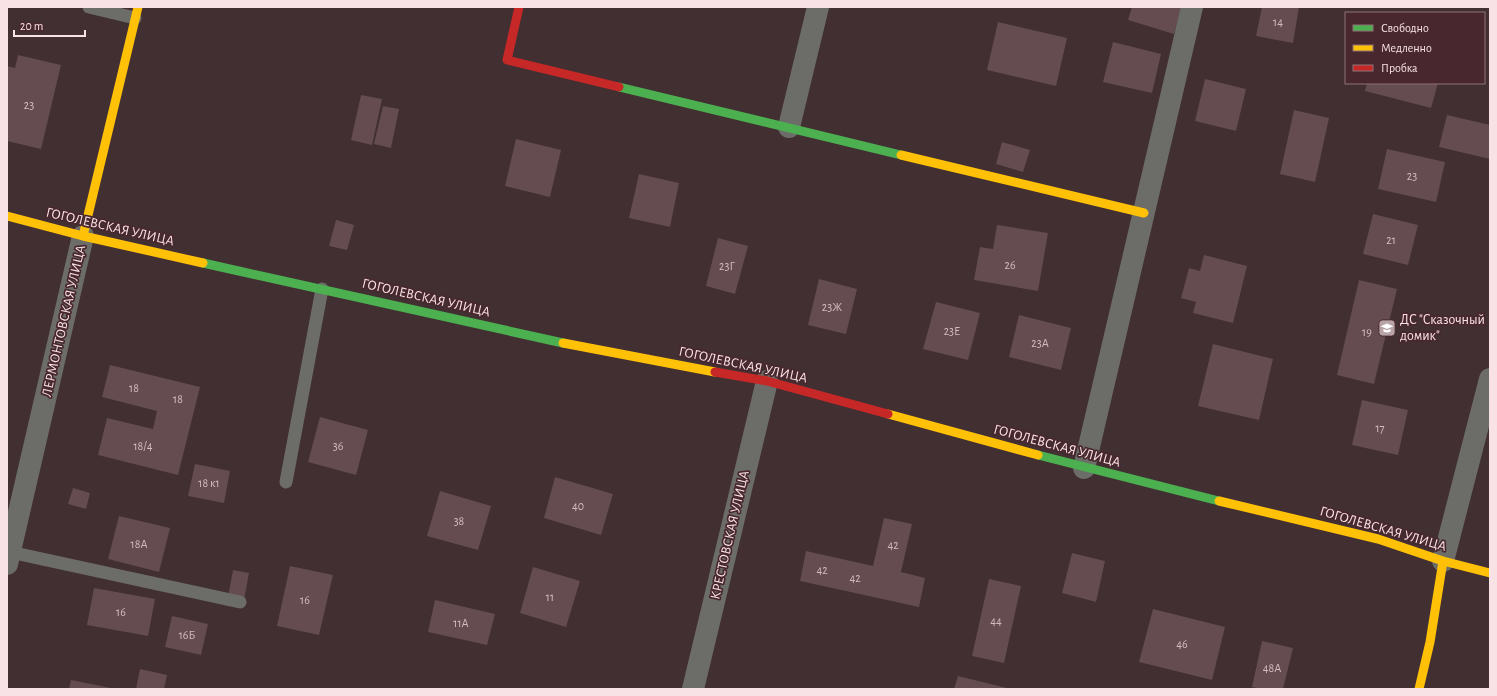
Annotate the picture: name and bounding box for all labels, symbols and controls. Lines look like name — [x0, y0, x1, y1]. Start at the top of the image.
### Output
scale bar — [14, 12, 85, 38]
legend — [1345, 12, 1485, 84]
house number: 14 — [1273, 16, 1283, 28]
text: 20 m — [20, 20, 43, 32]
text: Свободно — [1381, 22, 1429, 34]
text: Медленно — [1381, 42, 1432, 54]
text: Пробка — [1381, 62, 1418, 74]
house number: 23 — [24, 99, 34, 111]
house number: 23 — [1407, 170, 1417, 182]
street label: ГОГОЛЕВСКАЯ УЛИЦА — [45, 205, 175, 249]
house number: 21 — [1386, 234, 1396, 246]
street label: ЛЕРМОНТОВСКАЯ УЛИЦА — [40, 244, 88, 398]
house number: 26 — [1004, 259, 1016, 271]
house number: 23Г — [719, 260, 736, 272]
street label: ГОГОЛЕВСКАЯ УЛИЦА — [361, 276, 491, 320]
house number: 23Ж — [822, 301, 842, 313]
place label: ДС "Сказочный домик" — [1400, 313, 1485, 343]
school or university icon: ДС "Сказочный домик" — [1377, 318, 1397, 338]
house number: 23Е — [944, 325, 960, 337]
house number: 19 — [1362, 326, 1372, 338]
house number: 23А — [1031, 337, 1049, 349]
street label: ГОГОЛЕВСКАЯ УЛИЦА — [677, 345, 809, 385]
house number: 18 — [129, 382, 139, 394]
house number: 18 — [173, 393, 183, 405]
street label: ГОГОЛЕВСКАЯ УЛИЦА — [992, 422, 1122, 470]
house number: 17 — [1375, 422, 1385, 434]
house number: 18/4 — [133, 440, 153, 452]
house number: 36 — [333, 440, 344, 452]
street label: КРЕСТОВСКАЯ УЛИЦА — [708, 469, 752, 601]
house number: 18 к1 — [198, 477, 220, 489]
house number: 40 — [572, 500, 584, 512]
street label: ГОГОЛЕВСКАЯ УЛИЦА — [1318, 504, 1448, 554]
house number: 38 — [454, 515, 465, 527]
house number: 18А — [131, 538, 147, 550]
house number: 42 — [887, 539, 899, 551]
house number: 42 — [816, 564, 828, 576]
house number: 42 — [849, 572, 861, 584]
house number: 11 — [546, 591, 554, 603]
house number: 16 — [300, 594, 310, 606]
house number: 16 — [116, 606, 126, 618]
house number: 44 — [990, 615, 1002, 627]
house number: 11А — [453, 617, 469, 629]
house number: 16Б — [179, 629, 195, 641]
house number: 46 — [1176, 638, 1188, 650]
house number: 48А — [1263, 662, 1281, 674]

